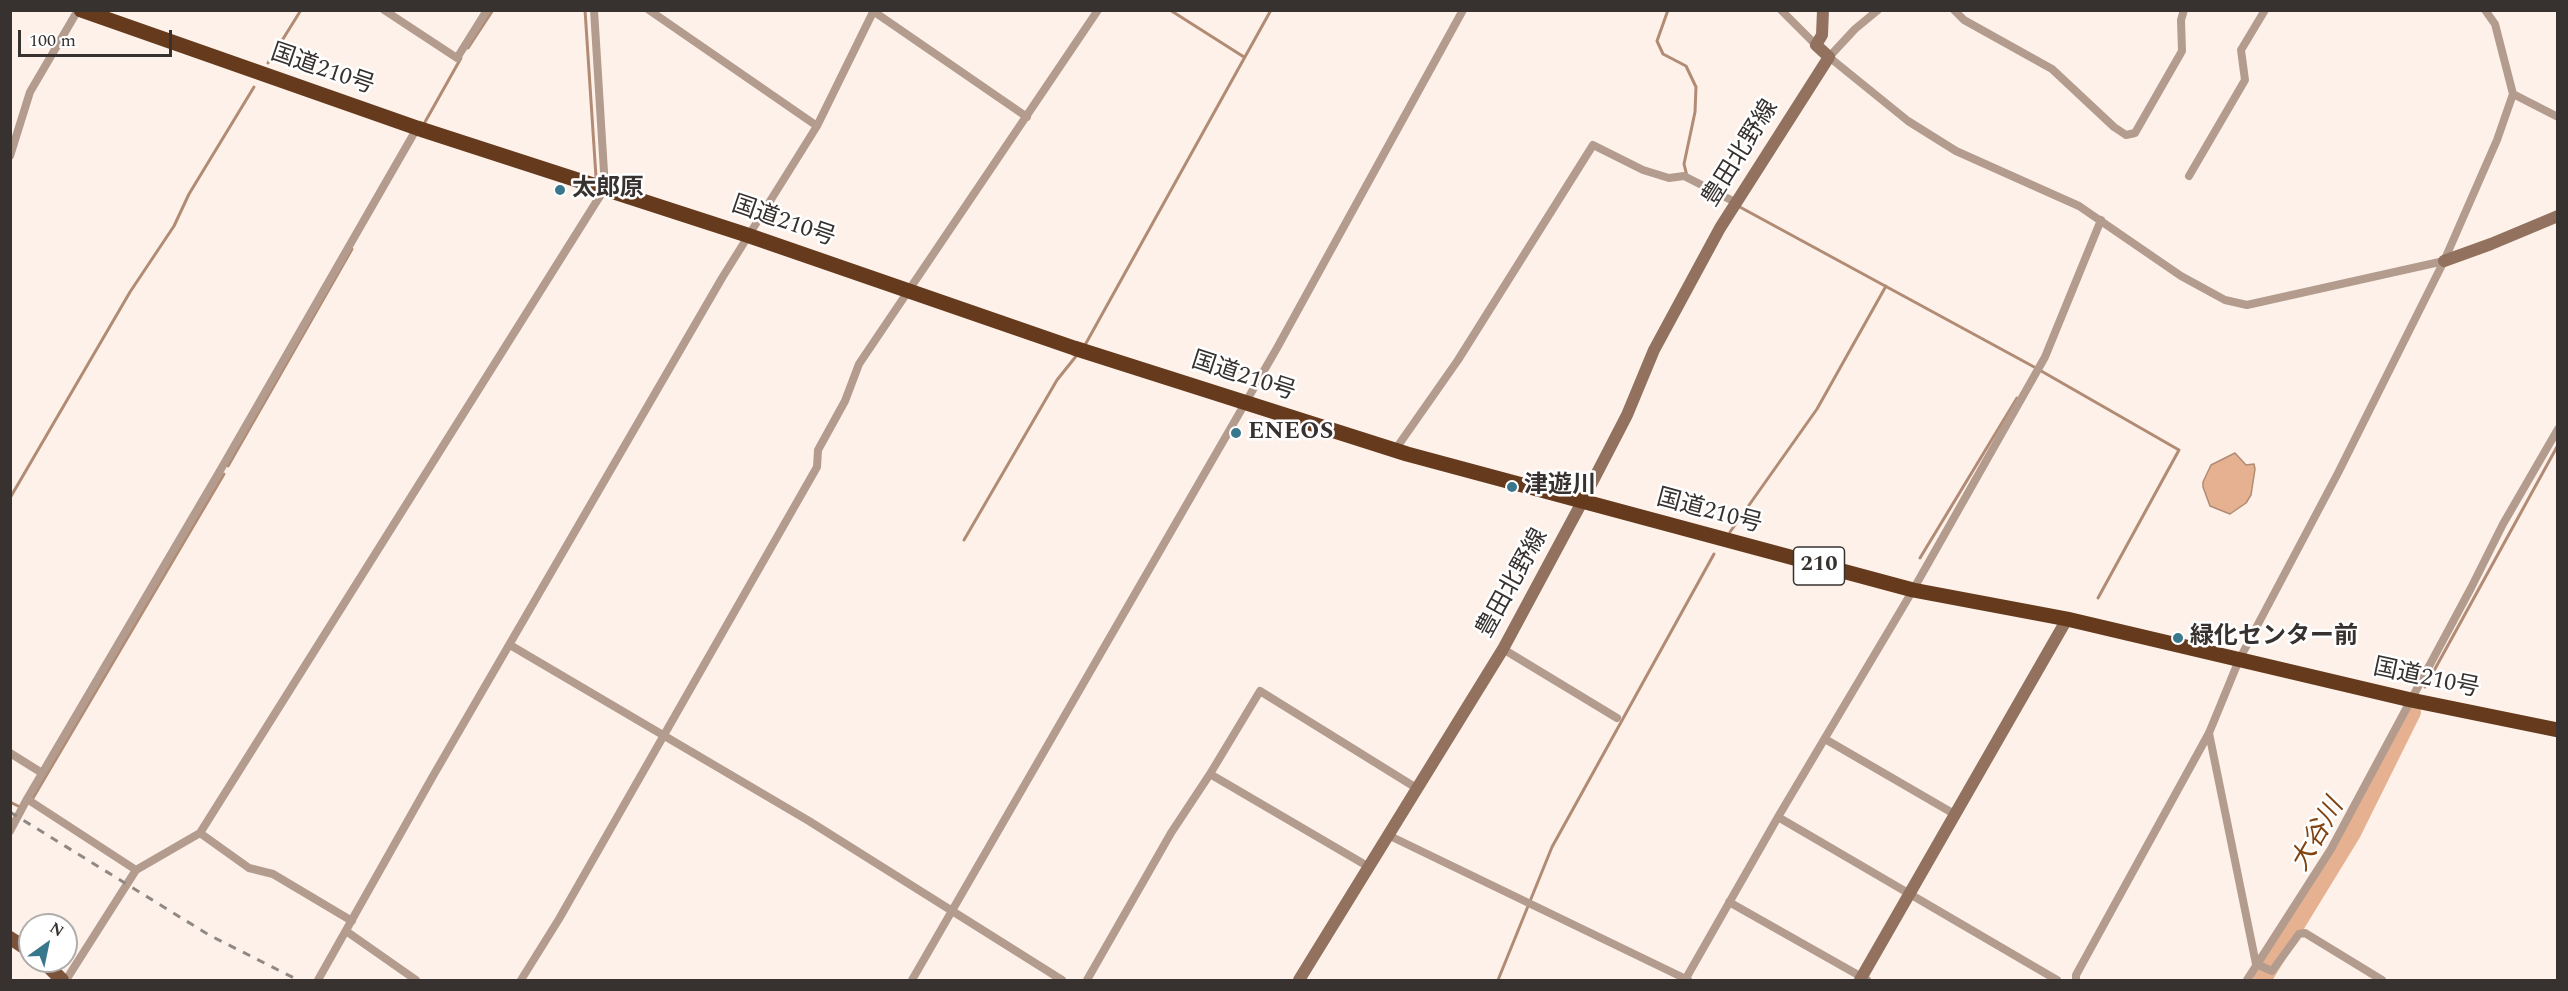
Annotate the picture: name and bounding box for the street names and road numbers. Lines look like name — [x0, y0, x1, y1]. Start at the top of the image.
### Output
street label: 国道210号 — [266, 40, 378, 102]
street label: 豊田北野線 — [1698, 95, 1786, 213]
street label: 国道210号 — [727, 192, 839, 254]
street label: 国道210号 — [1187, 348, 1299, 408]
street label: 国道210号 — [1653, 485, 1765, 541]
street label: 豊田北野線 — [1472, 525, 1556, 643]
road number: 210 — [1794, 547, 1844, 585]
street label: 国道210号 — [2370, 655, 2482, 705]

